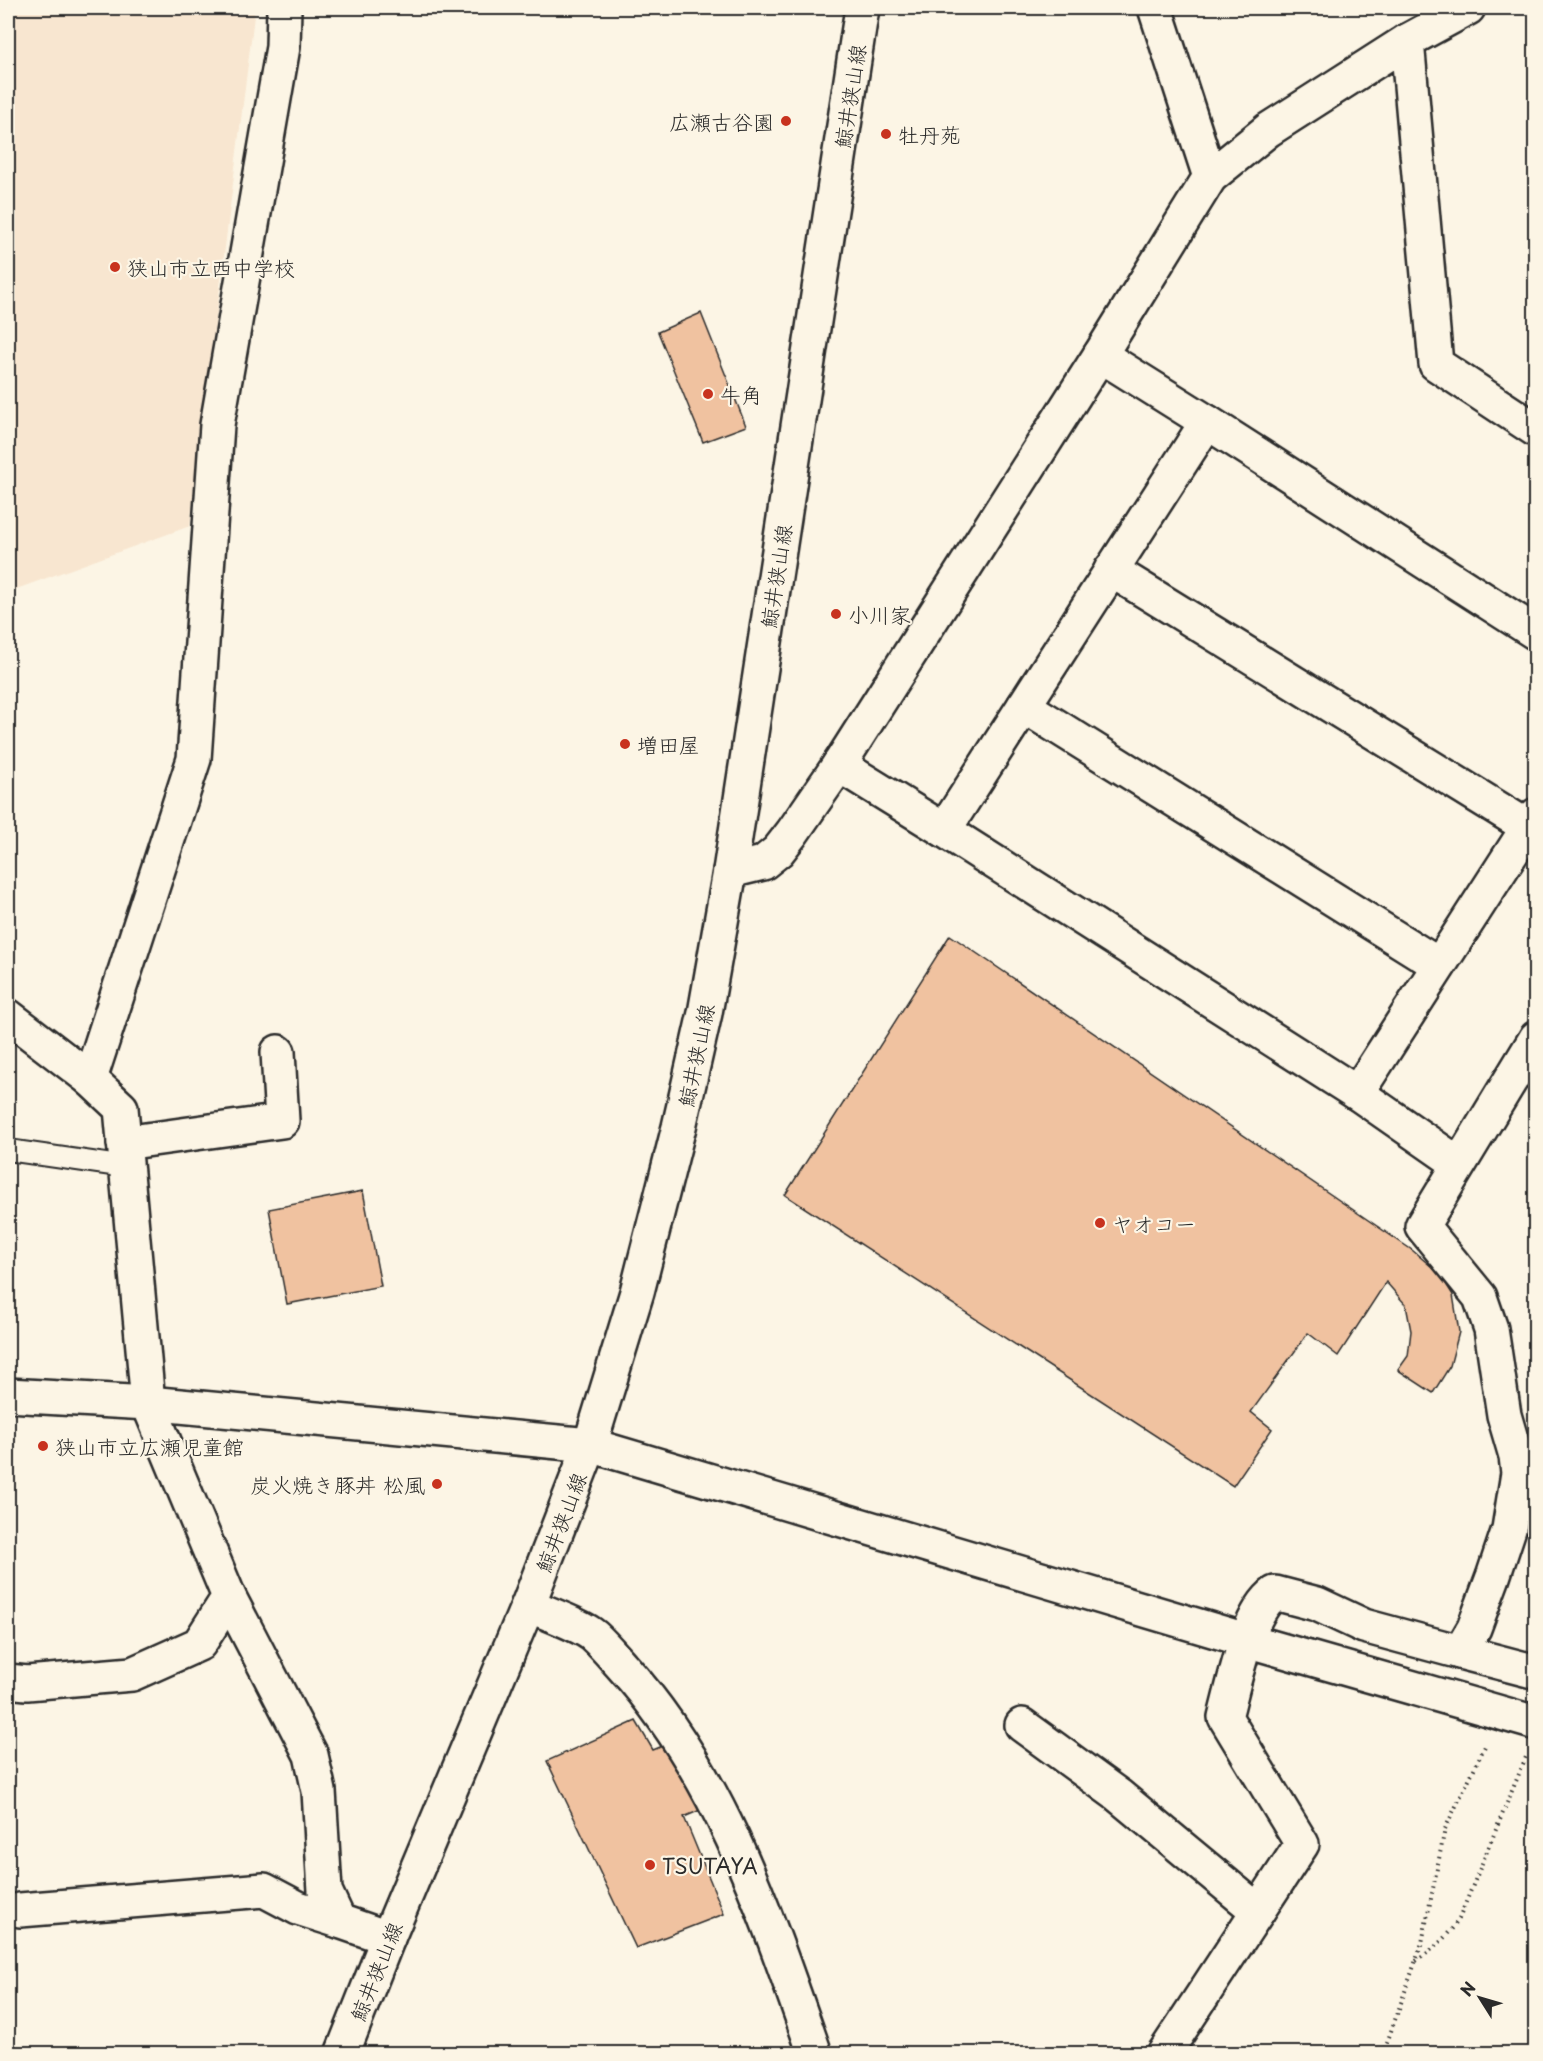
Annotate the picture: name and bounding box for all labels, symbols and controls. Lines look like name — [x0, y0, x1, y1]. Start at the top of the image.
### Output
street label: 鯨井狭山線 — [825, 42, 873, 150]
place label: 広瀬古谷園 — [669, 105, 774, 137]
marker: 広瀬古谷園 — [779, 114, 793, 128]
place label: 牡丹苑 — [898, 118, 961, 150]
marker: 牡丹苑 — [879, 127, 893, 141]
place label: 狭山市立西中学校 — [127, 251, 295, 283]
marker: 狭山市立西中学校 — [108, 260, 122, 274]
place label: 牛角 — [720, 378, 762, 410]
marker: 牛角 — [701, 387, 715, 401]
street label: 鯨井狭山線 — [751, 522, 799, 630]
place label: 小川家 — [848, 598, 911, 630]
marker: 小川家 — [829, 607, 843, 621]
place label: 増田屋 — [637, 728, 700, 760]
marker: 増田屋 — [618, 737, 632, 751]
street label: 鯨井狭山線 — [668, 1000, 722, 1110]
place label: ヤオコー — [1112, 1207, 1196, 1239]
marker: ヤオコー — [1093, 1216, 1107, 1230]
place label: 狭山市立広瀬児童館 — [55, 1430, 244, 1462]
marker: 狭山市立広瀬児童館 — [36, 1439, 50, 1453]
street label: 鯨井狭山線 — [526, 1467, 594, 1577]
place label: 炭火焼き豚丼 松風 — [250, 1468, 425, 1500]
marker: 炭火焼き豚丼 松風 — [430, 1477, 444, 1491]
place label: TSUTAYA — [662, 1849, 758, 1881]
marker: TSUTAYA — [643, 1858, 657, 1872]
street label: 鯨井狭山線 — [340, 1916, 410, 2026]
north arrow — [1450, 1968, 1510, 2028]
text: N — [1454, 1976, 1481, 2001]

